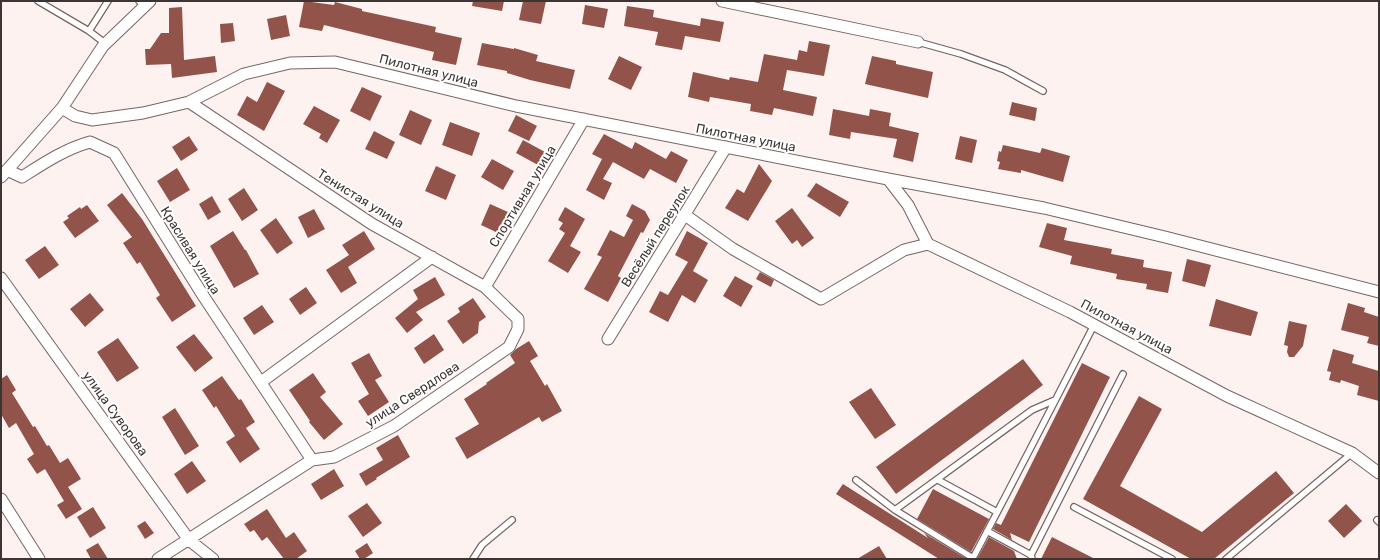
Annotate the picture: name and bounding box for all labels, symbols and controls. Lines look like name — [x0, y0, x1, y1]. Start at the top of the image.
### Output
street label: Пилотная улица — [378, 51, 480, 90]
street label: Пилотная улица — [695, 120, 797, 155]
street label: Спортивная улица — [486, 143, 559, 250]
street label: Тенистая улица — [315, 166, 407, 231]
street label: Весёлый переулок — [618, 183, 693, 290]
street label: Красивая улица — [158, 204, 224, 297]
street label: Пилотная улица — [1078, 296, 1175, 357]
street label: улица Свердлова — [363, 358, 462, 430]
street label: улица Суворова — [80, 368, 151, 458]

